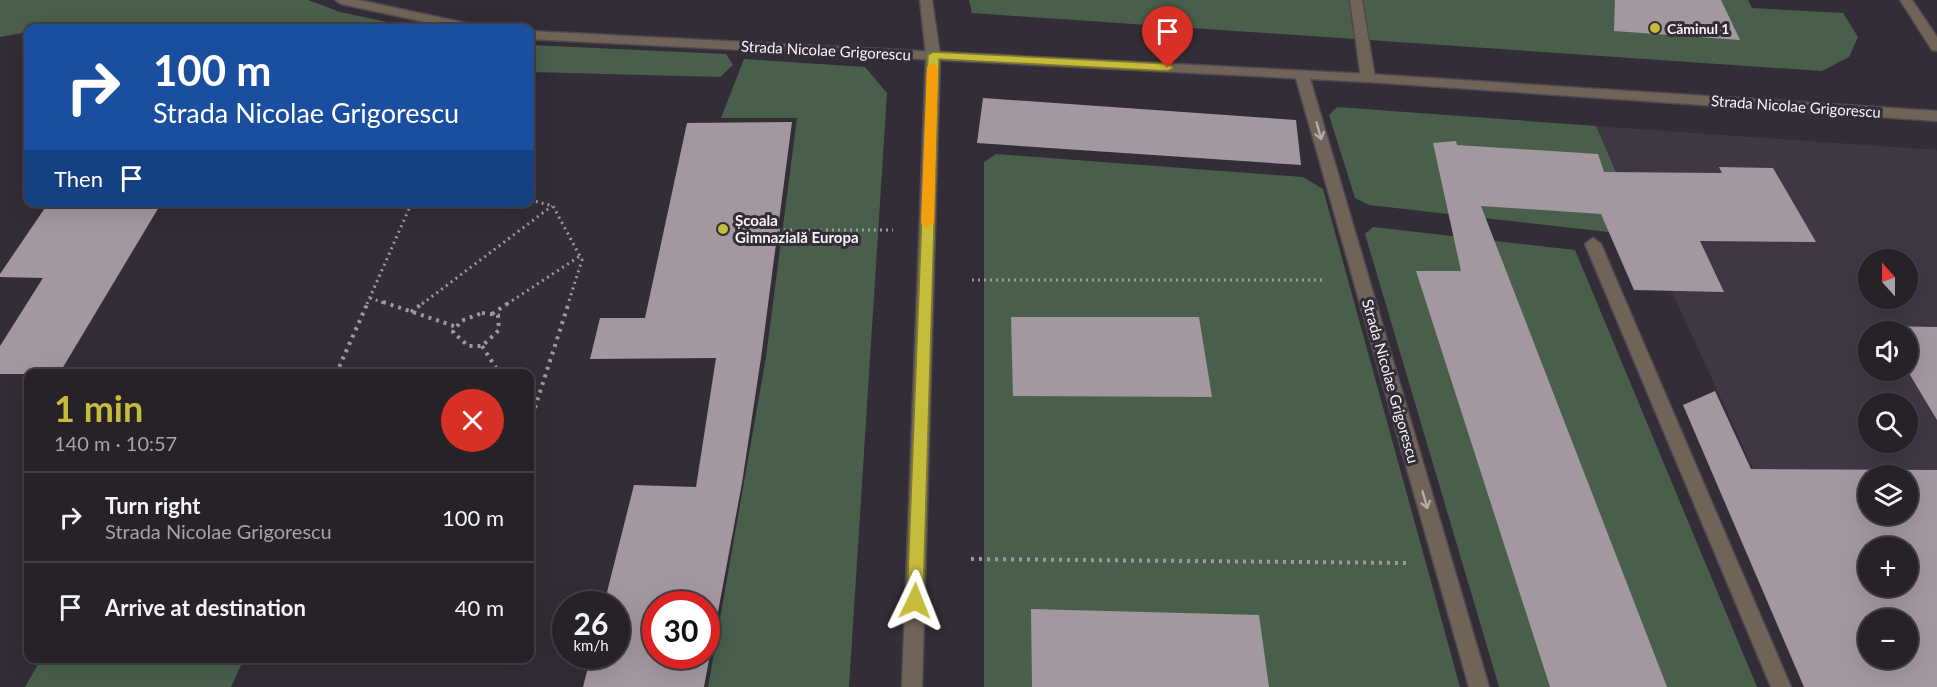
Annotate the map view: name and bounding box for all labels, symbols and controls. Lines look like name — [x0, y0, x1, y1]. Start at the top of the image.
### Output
pin — [1142, 6, 1193, 68]
icon: arrive — [1151, 15, 1184, 48]
place label: Căminul 1 — [1667, 20, 1729, 37]
marker: Căminul 1 — [1648, 21, 1662, 35]
street label: Strada Nicolae Grigorescu — [741, 37, 911, 63]
text: 100 m — [153, 45, 271, 95]
icon: right — [54, 48, 132, 126]
street label: Strada Nicolae Grigorescu — [1711, 91, 1881, 121]
text: Strada Nicolae Grigorescu — [153, 96, 459, 129]
one-way arrow — [1314, 121, 1325, 140]
icon: arrive — [115, 162, 148, 195]
text: Then — [54, 165, 103, 192]
place label: Școala Gimnazială Europa — [735, 211, 859, 246]
marker: Școala Gimnazială Europa — [716, 222, 730, 236]
north arrow — [1858, 249, 1918, 309]
map controls — [1858, 249, 1918, 669]
street label: Strada Nicolae Grigorescu — [1359, 297, 1423, 465]
button: sound — [1858, 321, 1918, 381]
text: 1 min — [54, 386, 143, 430]
button: close — [441, 389, 504, 452]
button: search — [1858, 393, 1918, 453]
text: 140 m · 10:57 — [54, 431, 177, 455]
button: layers — [1858, 465, 1918, 525]
one-way arrow — [1420, 490, 1431, 509]
text: Turn right — [105, 492, 200, 519]
icon: right — [54, 501, 87, 534]
text: 100 m — [442, 504, 504, 531]
text: Strada Nicolae Grigorescu — [105, 519, 332, 543]
button: + — [1858, 537, 1918, 597]
position arrow — [883, 569, 947, 633]
icon: arrive — [54, 591, 87, 624]
speed limit sign: 30 — [642, 591, 720, 669]
text: Arrive at destination — [105, 594, 306, 621]
text: 40 m — [455, 594, 504, 621]
text: 26 — [574, 605, 608, 641]
button: − — [1858, 609, 1918, 669]
text: km/h — [573, 636, 609, 654]

